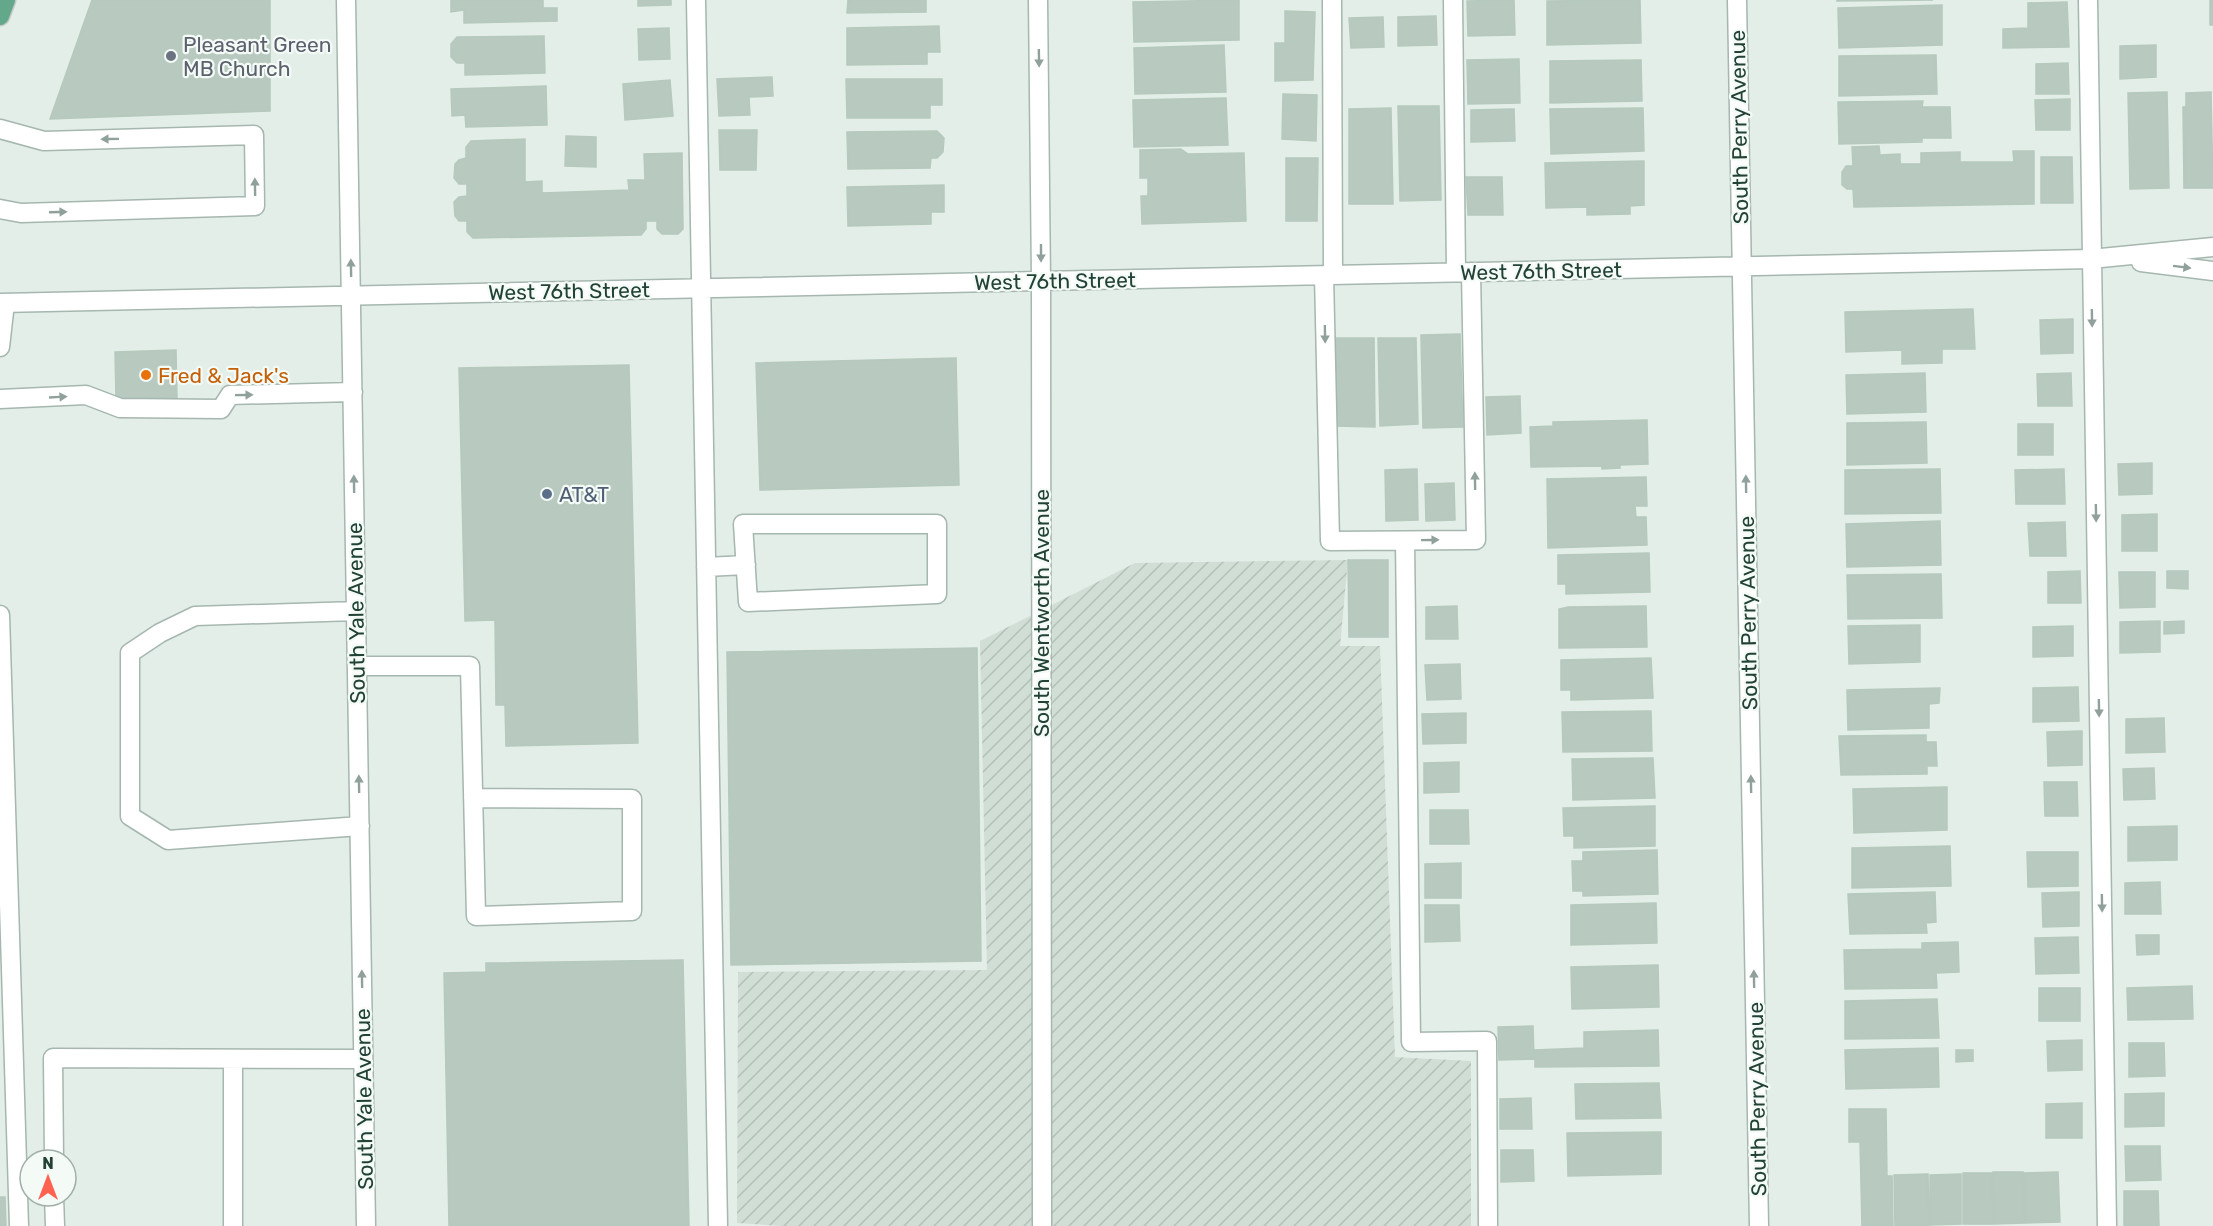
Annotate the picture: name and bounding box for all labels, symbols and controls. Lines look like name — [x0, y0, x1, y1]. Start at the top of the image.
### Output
street label: South Perry Avenue — [1725, 30, 1753, 224]
place label: Pleasant Green MB Church — [183, 32, 332, 81]
marker: Pleasant Green MB Church — [164, 49, 178, 63]
one-way arrow — [1034, 49, 1043, 68]
one-way arrow — [101, 134, 120, 144]
one-way arrow — [250, 177, 259, 196]
one-way arrow — [49, 207, 68, 216]
one-way arrow — [1036, 244, 1046, 263]
street label: West 76th Street — [1460, 257, 1622, 285]
one-way arrow — [346, 258, 355, 277]
one-way arrow — [2173, 262, 2192, 272]
street label: West 76th Street — [974, 267, 1136, 295]
street label: West 76th Street — [488, 277, 650, 305]
one-way arrow — [2088, 308, 2097, 327]
one-way arrow — [1320, 324, 1330, 343]
place label: Fred & Jack's — [158, 363, 289, 388]
marker: Fred & Jack's — [139, 368, 153, 382]
one-way arrow — [234, 390, 253, 400]
one-way arrow — [49, 392, 68, 401]
one-way arrow — [1470, 472, 1480, 491]
one-way arrow — [349, 474, 359, 493]
one-way arrow — [1741, 474, 1750, 493]
place label: AT&T — [559, 482, 609, 507]
marker: AT&T — [540, 487, 554, 501]
street label: South Wentworth Avenue — [1029, 489, 1054, 737]
one-way arrow — [2091, 503, 2100, 522]
street label: South Perry Avenue — [1734, 516, 1762, 710]
street label: South Yale Avenue — [342, 522, 370, 704]
one-way arrow — [1421, 536, 1440, 545]
one-way arrow — [2094, 698, 2103, 717]
one-way arrow — [354, 774, 364, 793]
one-way arrow — [1746, 774, 1756, 793]
one-way arrow — [2097, 893, 2107, 912]
one-way arrow — [357, 969, 367, 988]
one-way arrow — [1750, 969, 1759, 988]
street label: South Perry Avenue — [1743, 1002, 1771, 1196]
street label: South Yale Avenue — [350, 1008, 378, 1190]
north arrow — [18, 1148, 78, 1208]
text: N — [42, 1154, 54, 1173]

